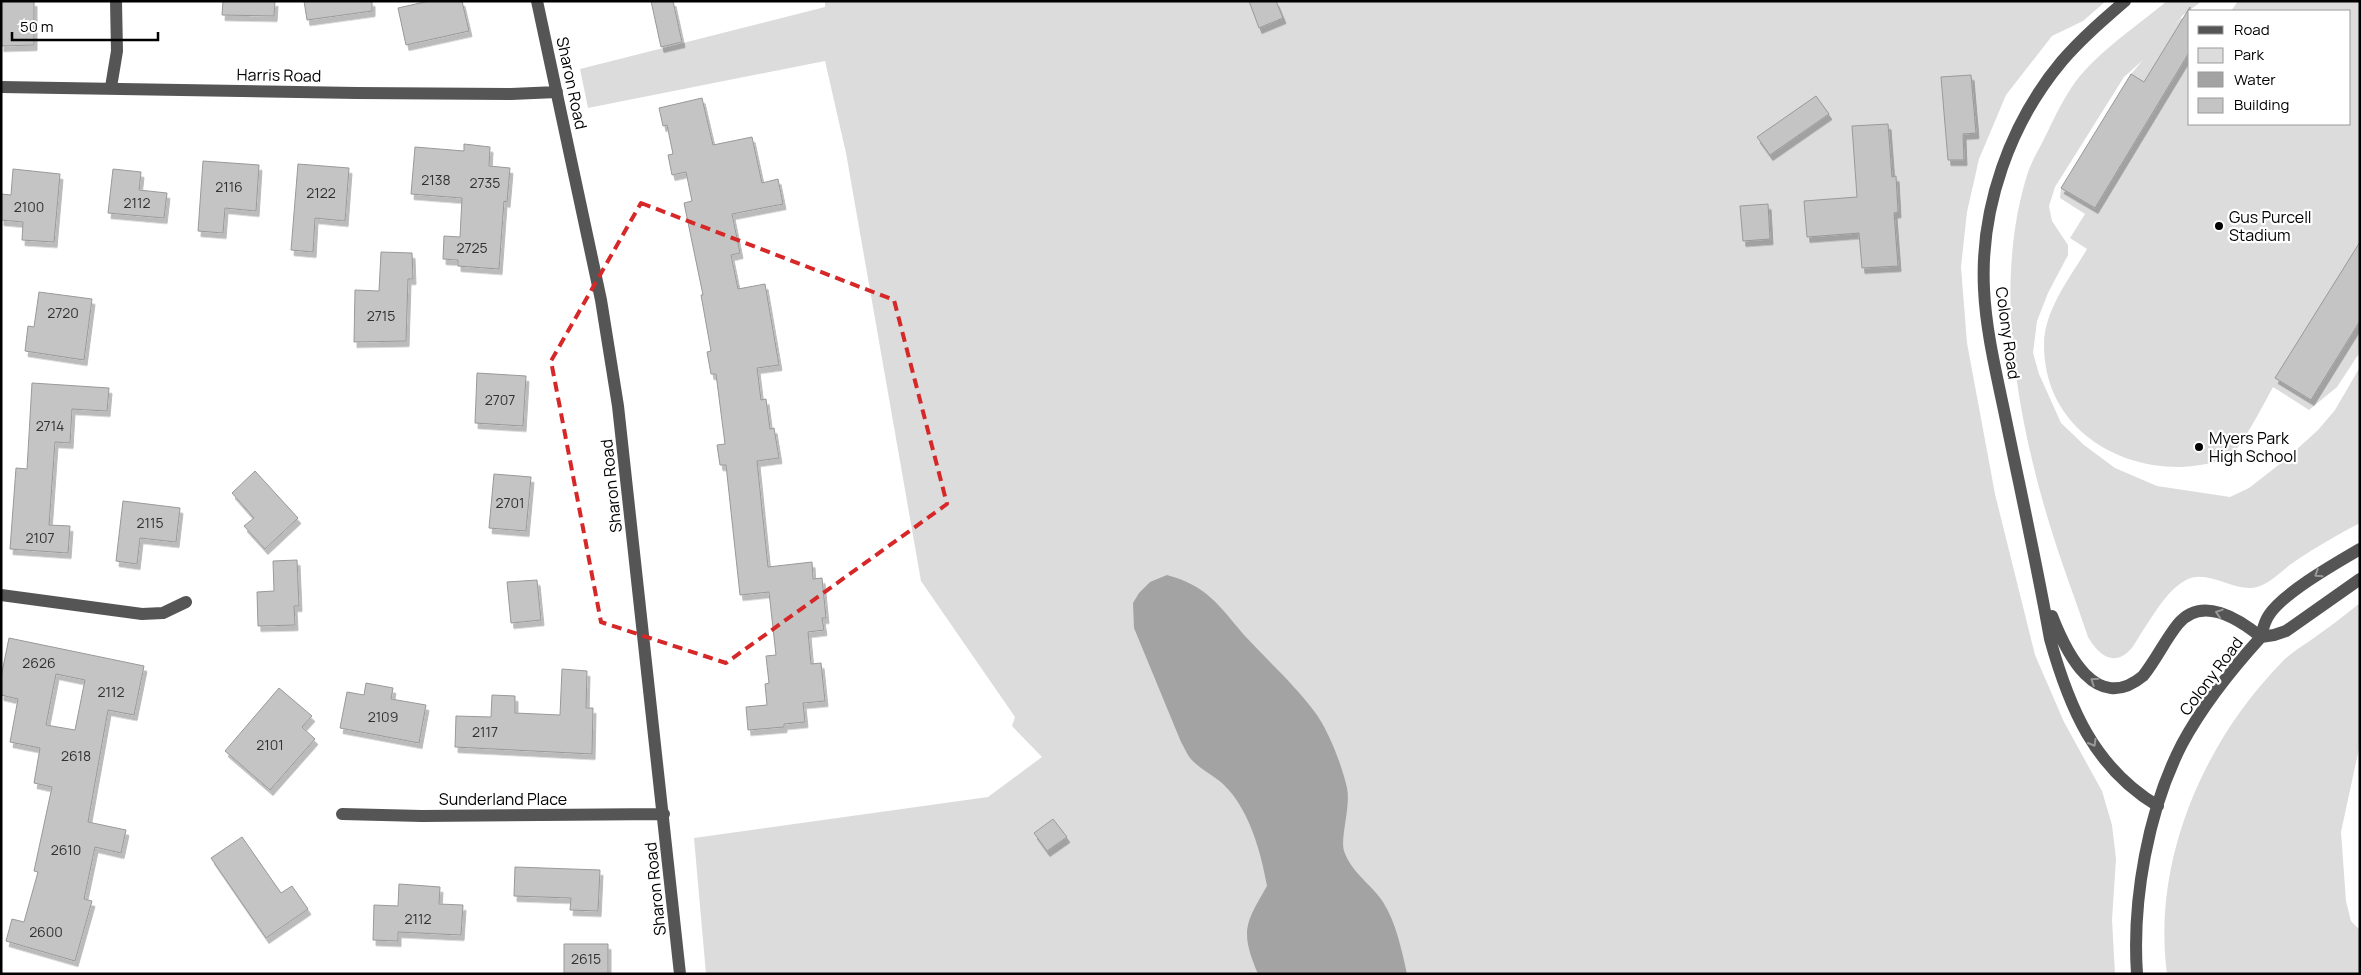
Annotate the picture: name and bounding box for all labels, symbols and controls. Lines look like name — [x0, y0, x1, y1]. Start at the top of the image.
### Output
scale bar — [12, 10, 159, 42]
legend — [2188, 10, 2351, 125]
text: 50 m — [20, 16, 54, 37]
text: Road — [2234, 19, 2270, 40]
street label: Sharon Road — [551, 35, 593, 131]
text: Park — [2234, 44, 2264, 65]
street label: Harris Road — [236, 63, 322, 87]
text: Water — [2234, 69, 2276, 90]
text: Building — [2234, 94, 2289, 115]
house number: 2138 — [421, 170, 451, 189]
house number: 2735 — [470, 173, 500, 192]
house number: 2116 — [215, 177, 243, 196]
house number: 2122 — [306, 183, 336, 202]
house number: 2112 — [124, 193, 150, 212]
house number: 2100 — [14, 197, 44, 216]
place label: Gus Purcell Stadium — [2229, 206, 2312, 246]
marker: Gus Purcell Stadium — [2213, 220, 2225, 232]
house number: 2725 — [456, 238, 488, 257]
street label: Colony Road — [1991, 285, 2025, 381]
house number: 2720 — [47, 303, 79, 322]
house number: 2715 — [367, 306, 395, 325]
house number: 2707 — [485, 390, 515, 409]
house number: 2714 — [36, 416, 64, 435]
place label: Myers Park High School — [2209, 427, 2297, 467]
street label: Sharon Road — [595, 438, 627, 534]
marker: Myers Park High School — [2193, 441, 2205, 453]
house number: 2701 — [495, 493, 525, 512]
house number: 2115 — [137, 513, 164, 532]
house number: 2107 — [25, 528, 55, 547]
one-way arrow — [2314, 568, 2323, 578]
one-way arrow — [2215, 608, 2224, 618]
street label: Colony Road — [2174, 632, 2248, 720]
house number: 2626 — [22, 653, 56, 672]
one-way arrow — [2090, 678, 2100, 687]
house number: 2112 — [98, 682, 124, 701]
house number: 2109 — [368, 707, 398, 726]
house number: 2117 — [472, 722, 498, 741]
house number: 2101 — [256, 735, 284, 754]
one-way arrow — [2087, 737, 2097, 746]
house number: 2618 — [61, 746, 91, 765]
street label: Sunderland Place — [439, 788, 567, 810]
house number: 2610 — [51, 840, 81, 859]
street label: Sharon Road — [639, 841, 671, 937]
house number: 2112 — [405, 909, 431, 928]
house number: 2600 — [29, 922, 63, 941]
house number: 2615 — [571, 949, 601, 968]

